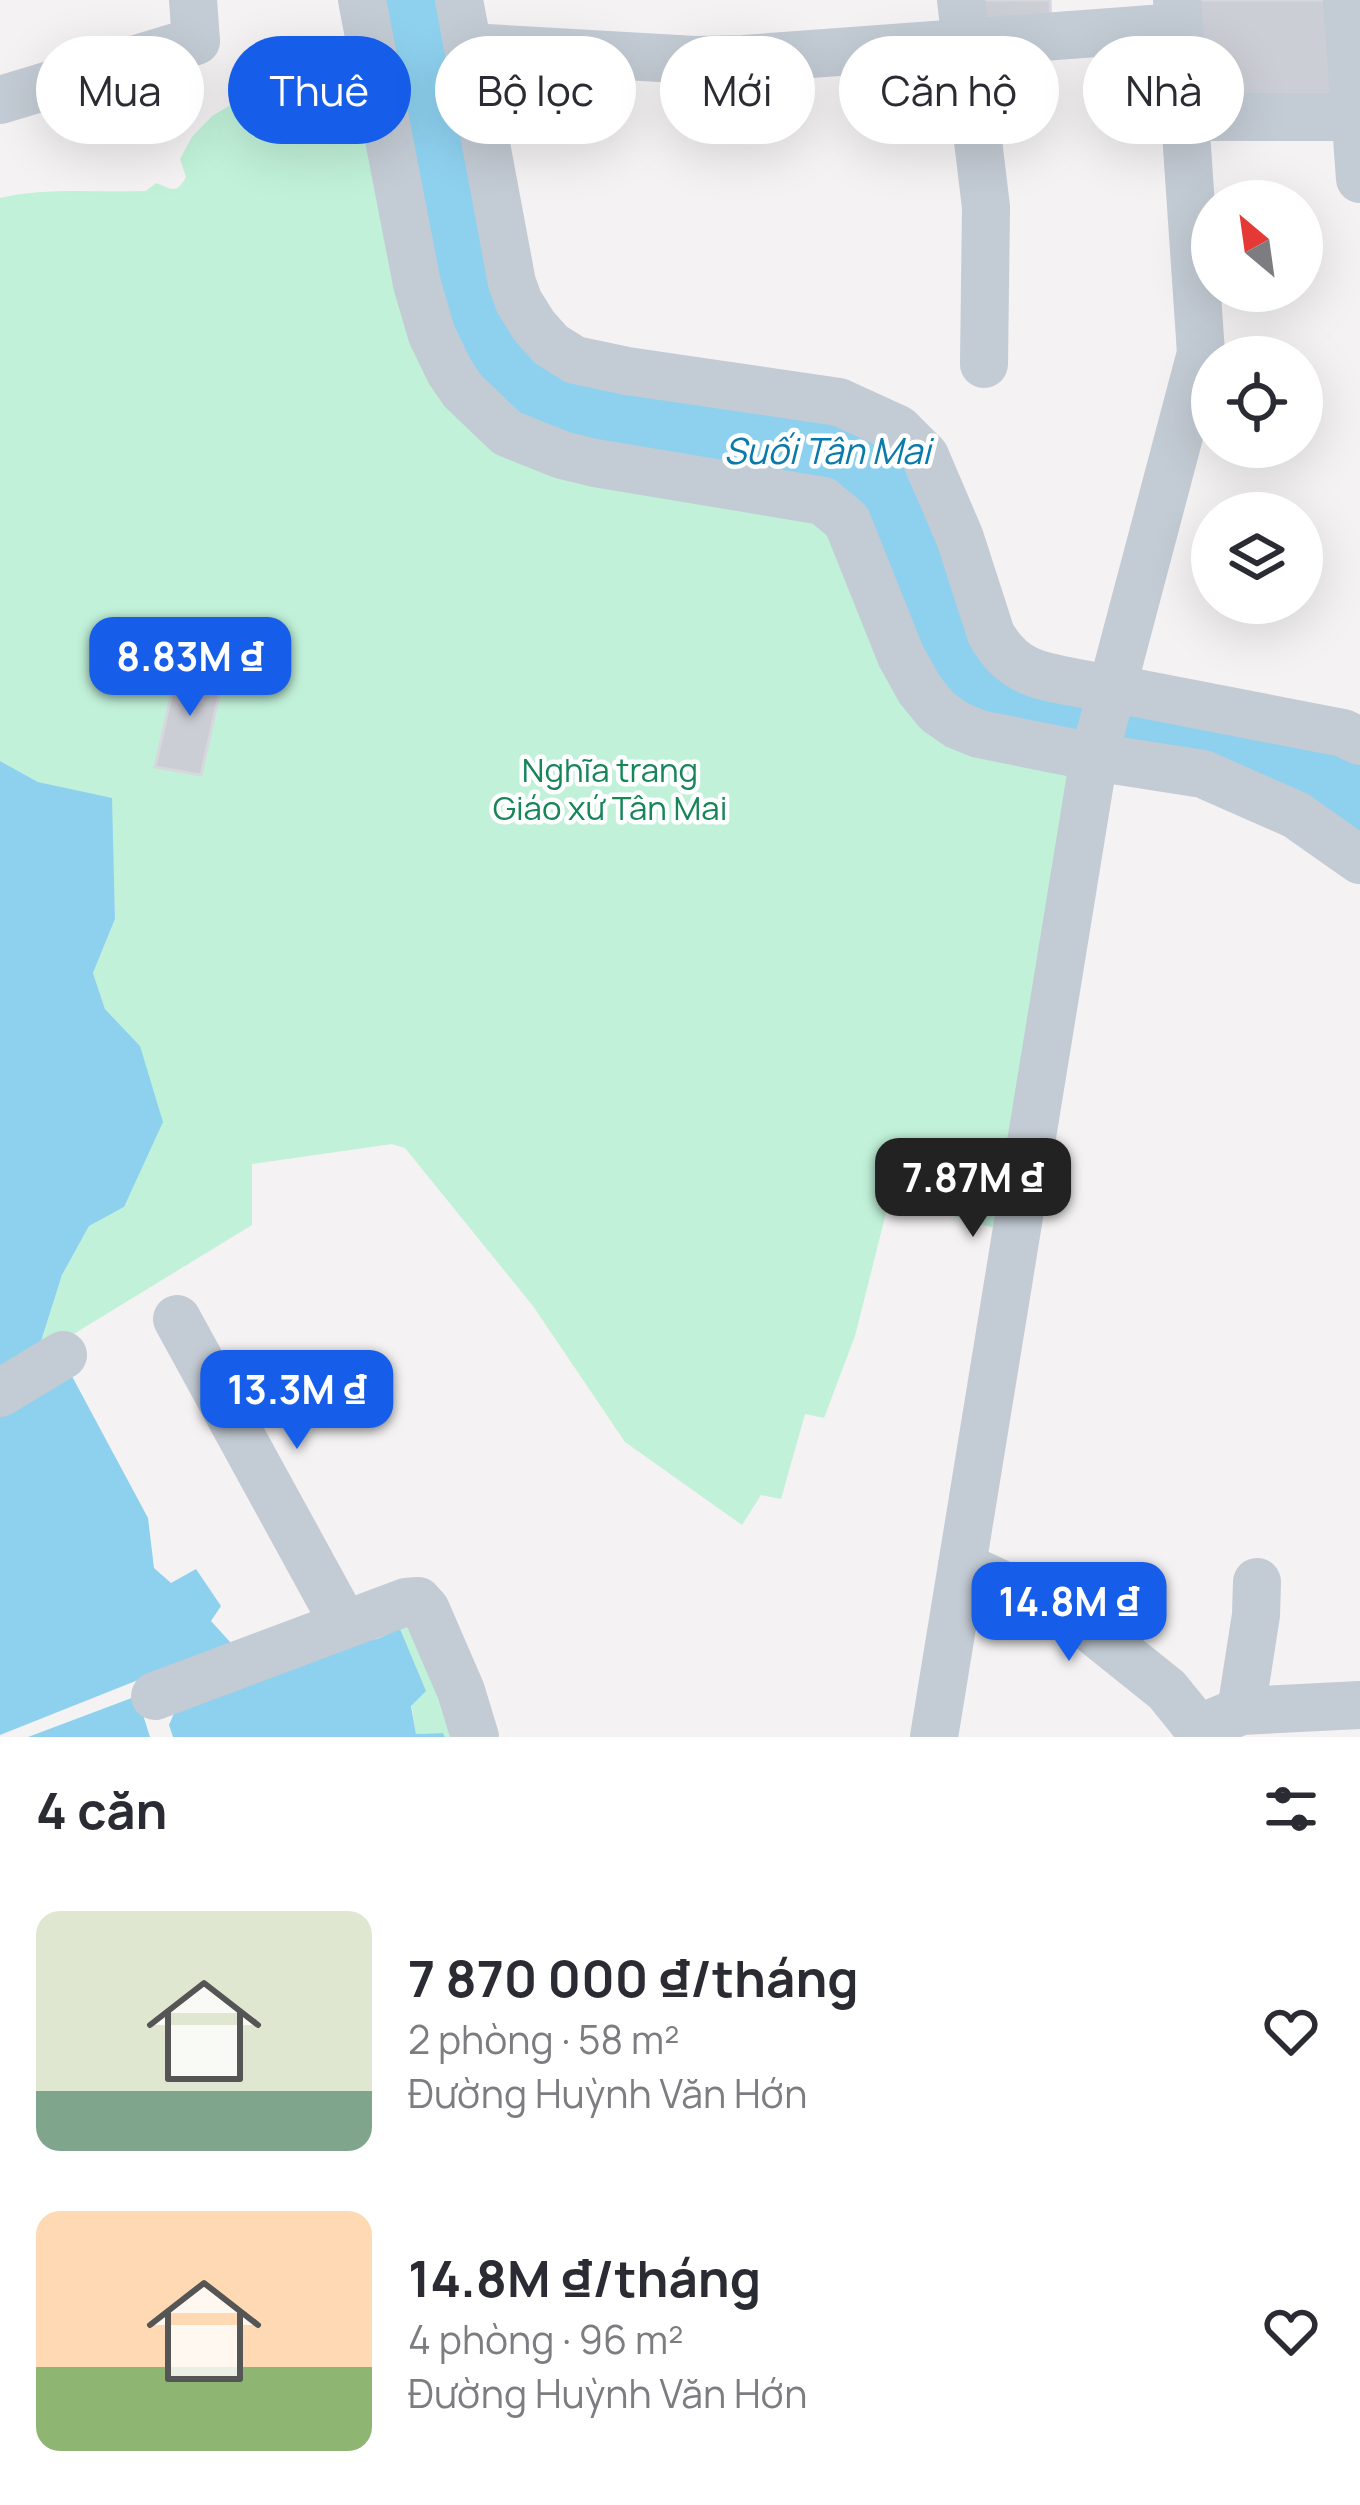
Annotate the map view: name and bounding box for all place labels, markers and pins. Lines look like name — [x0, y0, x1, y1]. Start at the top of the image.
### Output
pin: 8.83M ₫ — [79, 617, 301, 719]
pin: 7.87M ₫ — [862, 1138, 1084, 1240]
pin: 13.3M ₫ — [186, 1350, 408, 1452]
pin: 14.8M ₫ — [958, 1562, 1180, 1664]

